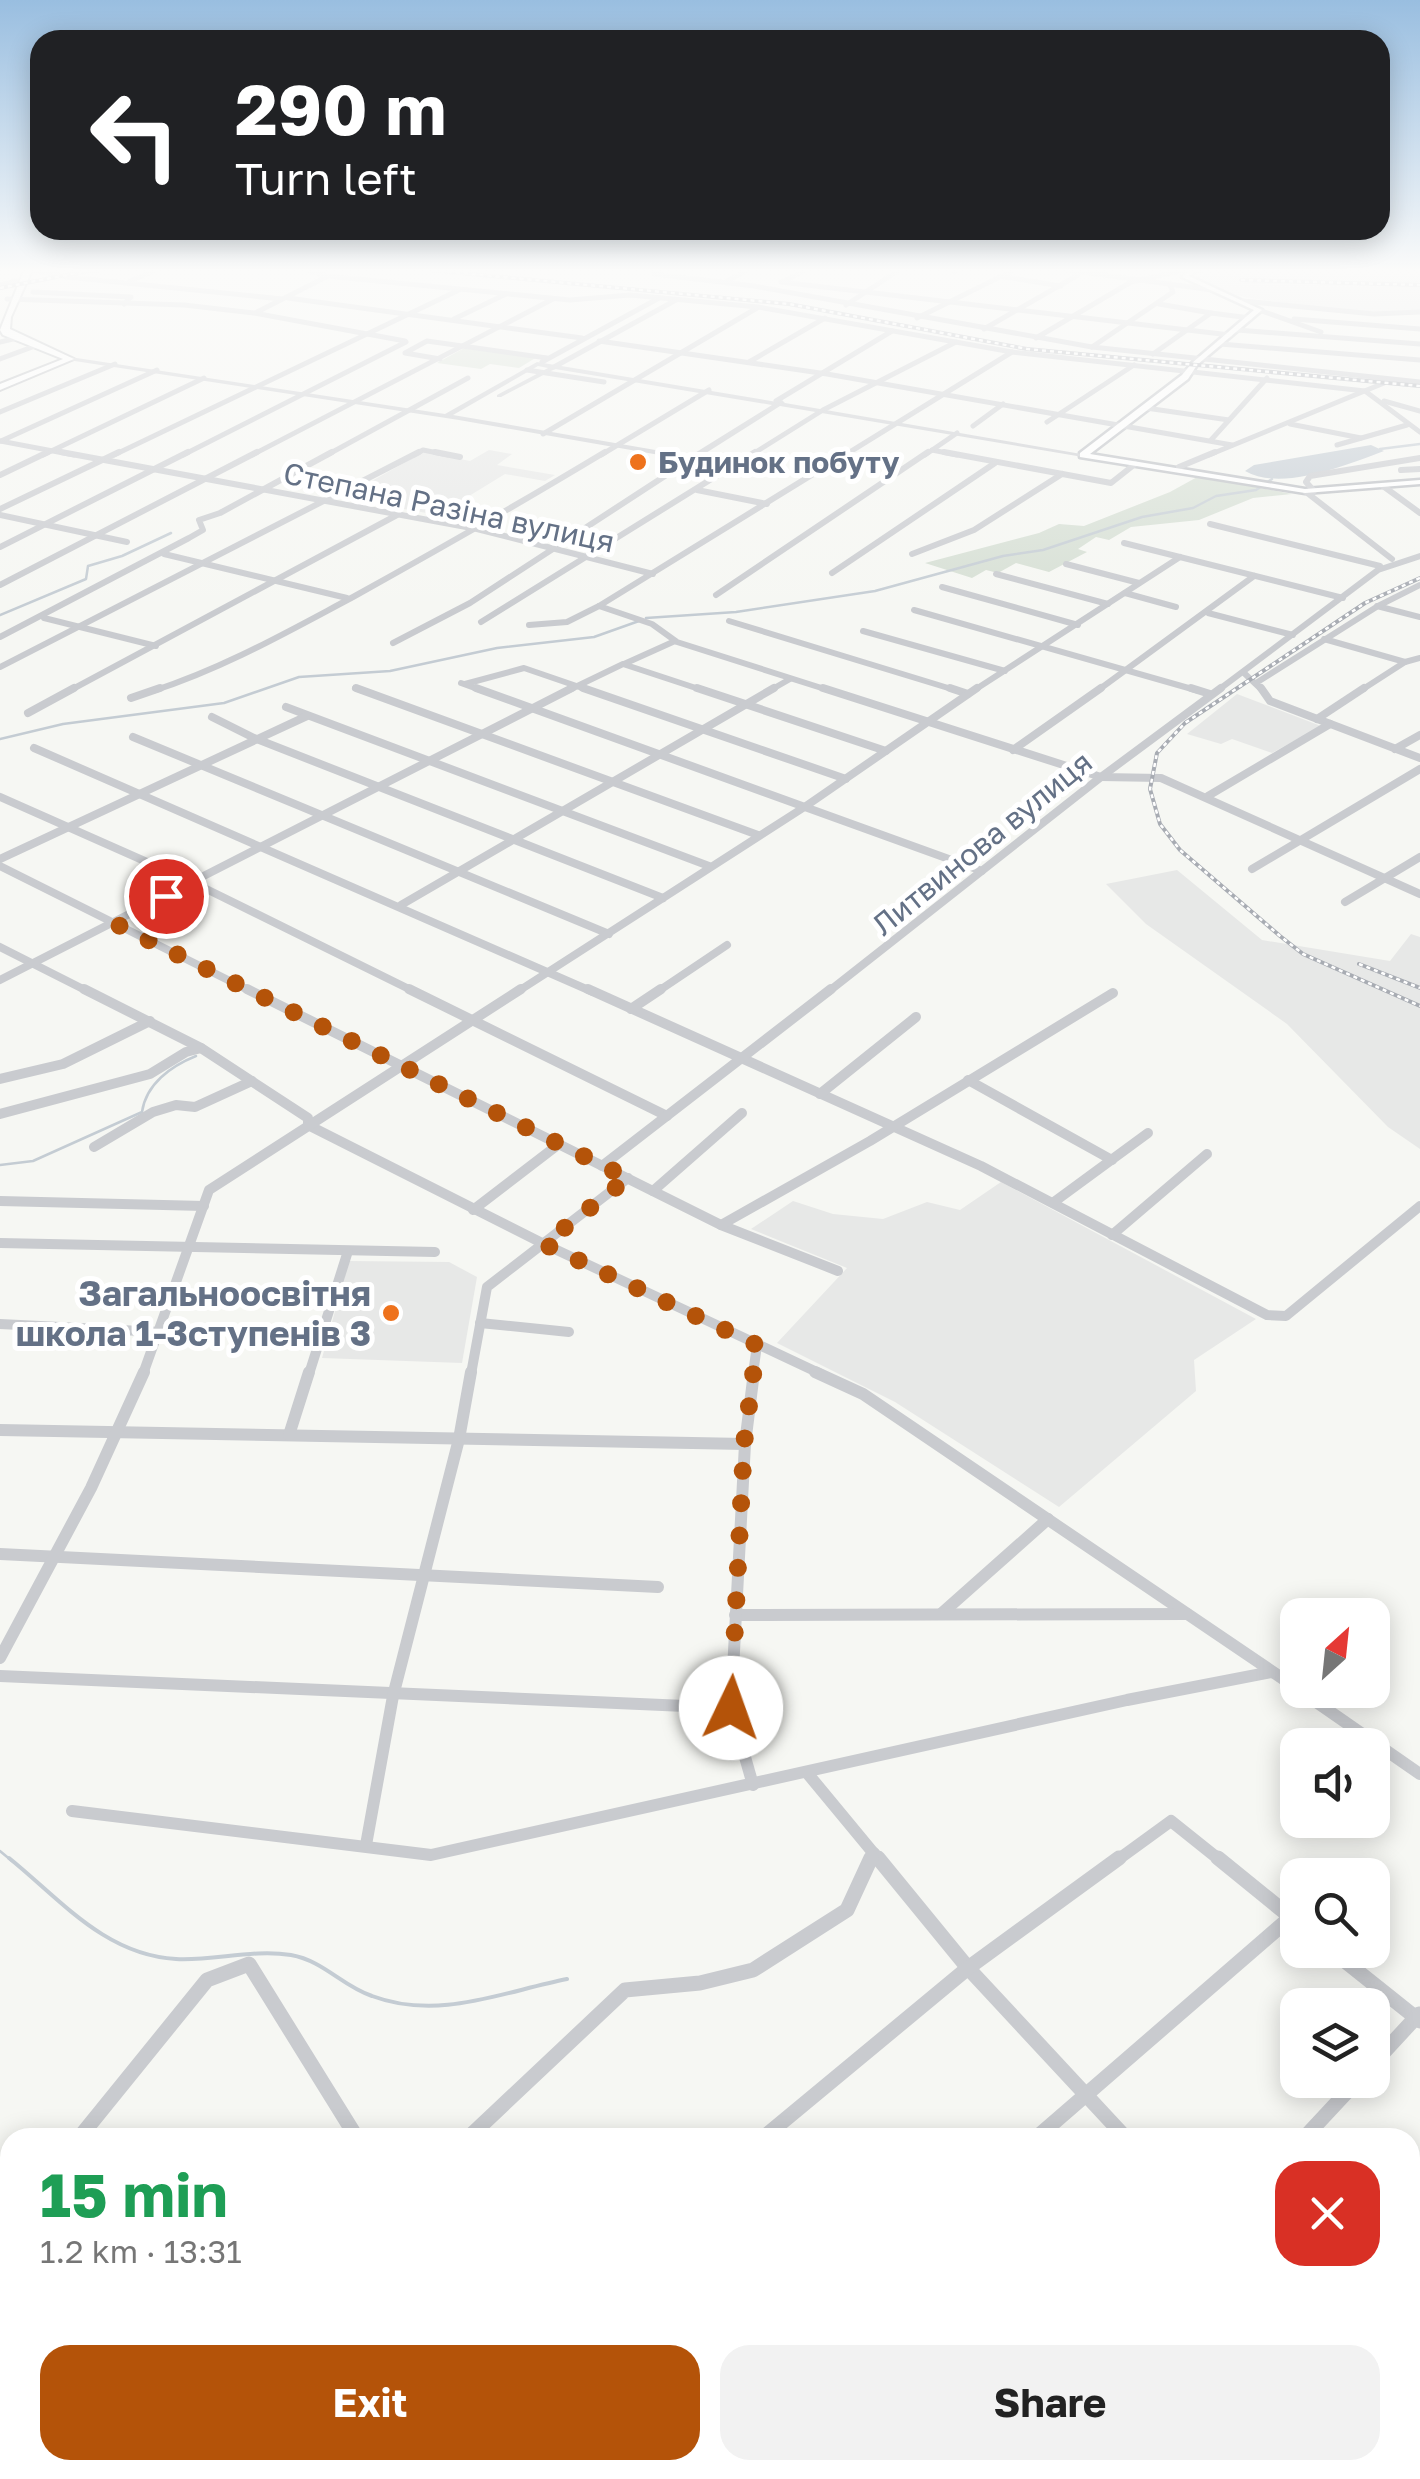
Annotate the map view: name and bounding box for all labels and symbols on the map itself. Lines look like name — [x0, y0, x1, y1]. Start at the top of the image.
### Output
place label: Будинок побуту — [658, 444, 900, 480]
marker: Будинок побуту — [627, 451, 649, 473]
street label: Степана Разіна вулиця — [280, 454, 618, 560]
street label: Литвинова вулиця — [865, 743, 1099, 943]
pin — [124, 854, 209, 939]
place label: Загальноосвiтня школа 1-3ступенiв 3 — [16, 1272, 371, 1354]
marker: Загальноосвiтня школа 1-3ступенiв 3 — [380, 1302, 402, 1324]
north arrow — [1280, 1598, 1390, 1708]
position arrow — [679, 1656, 783, 1760]

